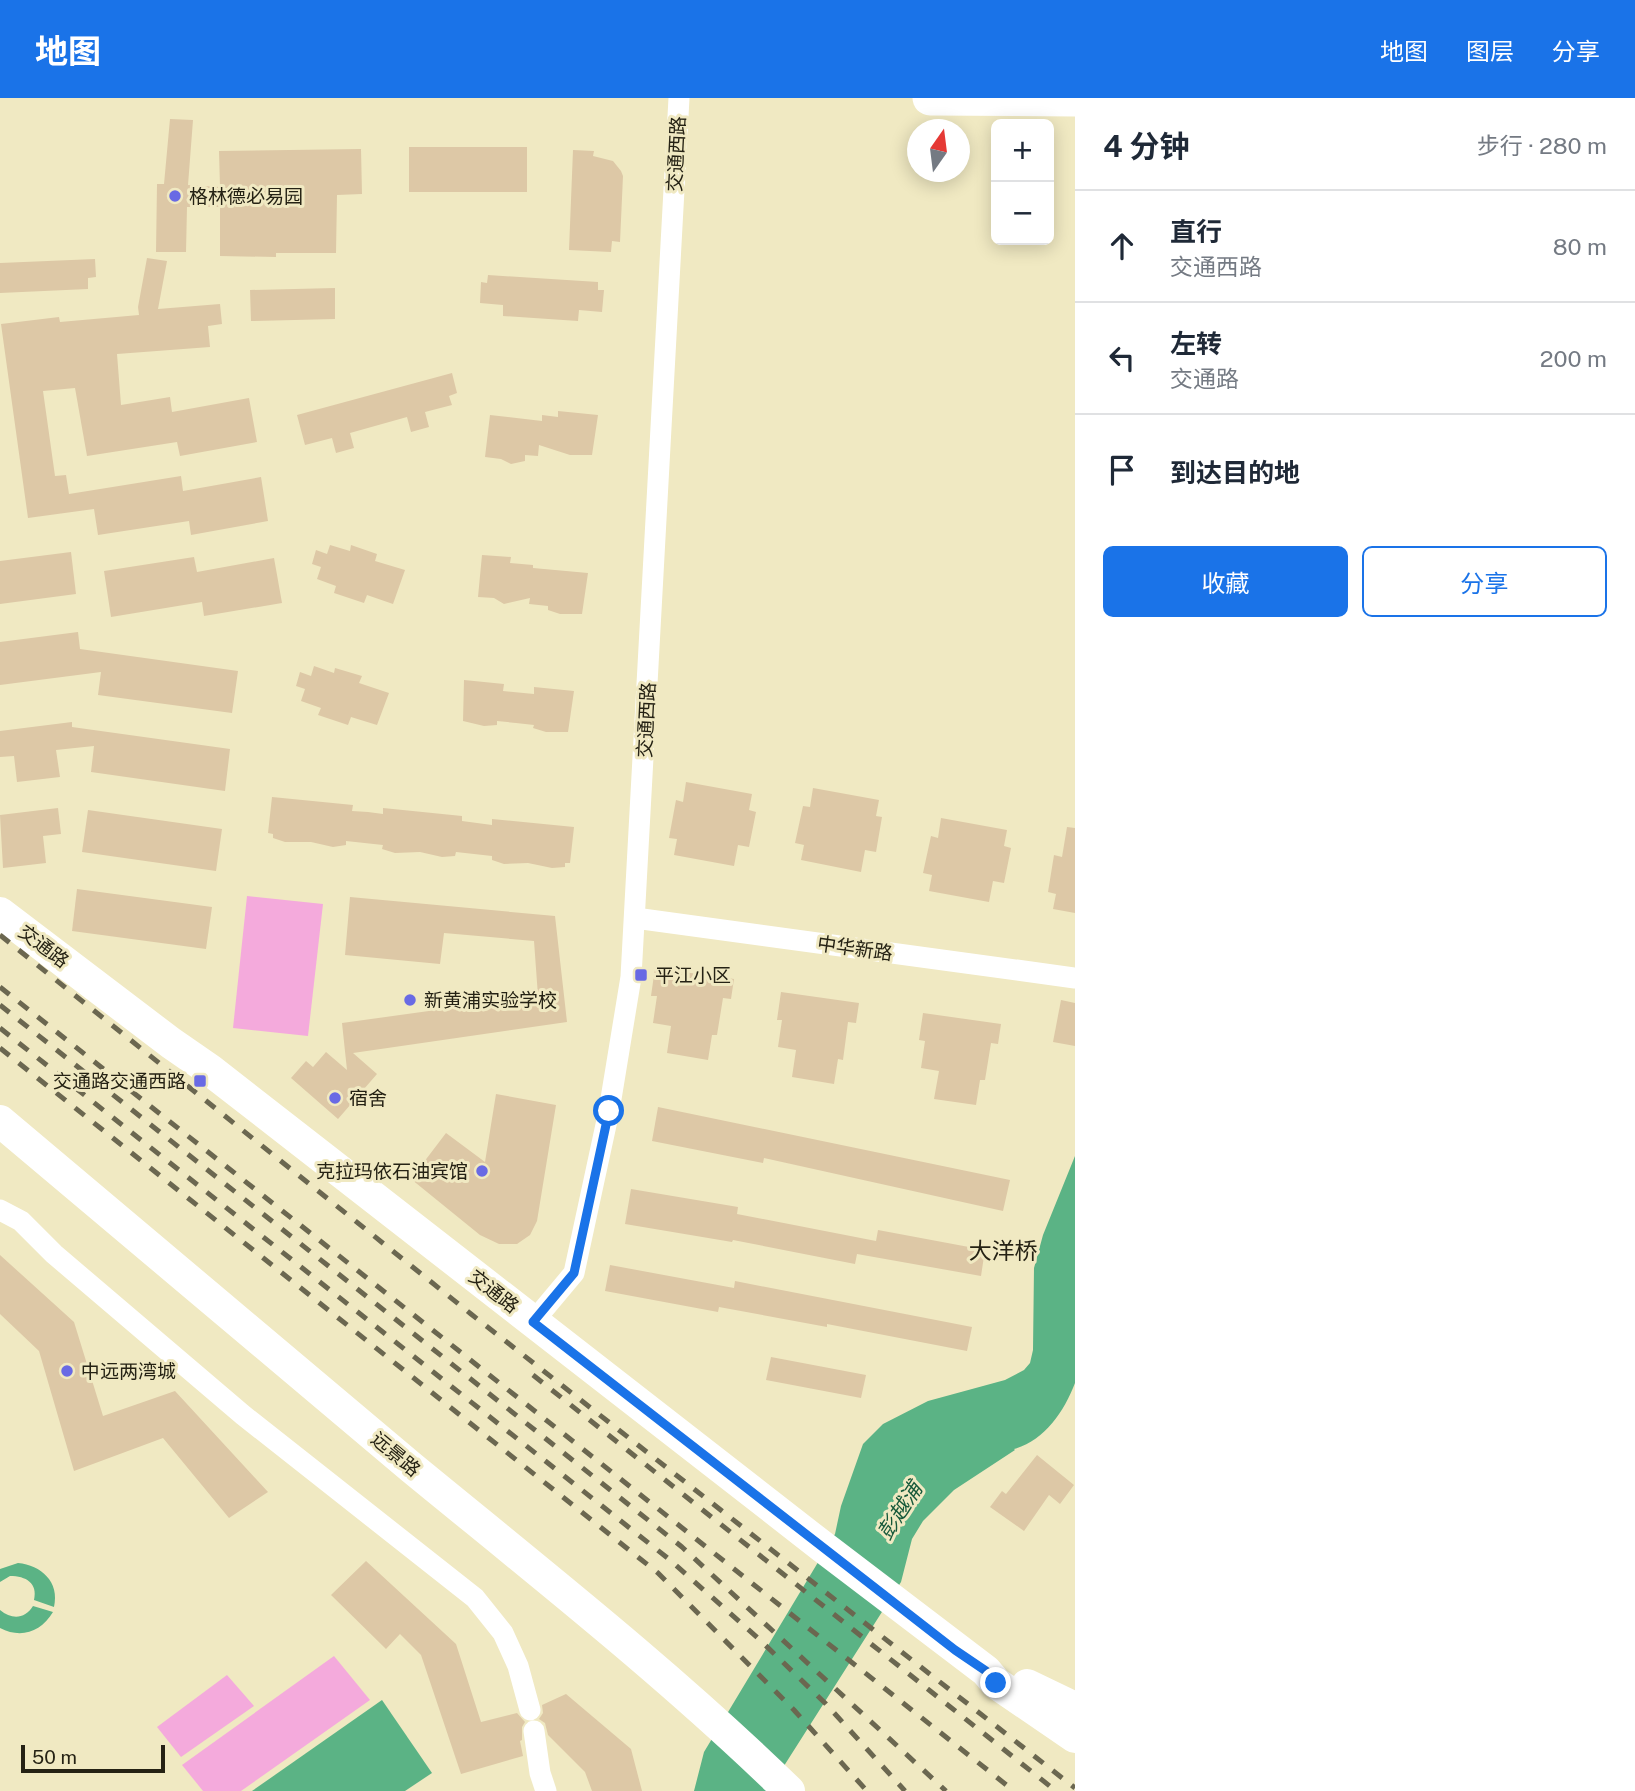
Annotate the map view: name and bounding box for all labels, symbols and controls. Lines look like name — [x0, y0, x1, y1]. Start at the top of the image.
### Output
text: 地图 — [35, 32, 101, 70]
text: 地图 — [1380, 37, 1428, 65]
text: 图层 — [1466, 37, 1514, 65]
text: 分享 — [1552, 37, 1600, 65]
street label: 交通西路 — [663, 115, 689, 193]
north arrow — [907, 119, 970, 182]
map controls — [991, 119, 1054, 245]
button: + — [991, 119, 1054, 182]
text: 4 分钟 — [1103, 128, 1189, 164]
text: 步行 · 280 m — [1477, 132, 1607, 159]
button: − — [991, 182, 1054, 245]
place label: 格林德必易园 — [189, 185, 303, 207]
marker: 格林德必易园 — [167, 188, 183, 204]
text: 直行 — [1170, 216, 1222, 247]
icon: ahead — [1103, 227, 1141, 265]
text: 80 m — [1553, 233, 1607, 260]
text: 交通西路 — [1170, 253, 1262, 280]
text: 左转 — [1170, 328, 1222, 359]
icon: left — [1103, 339, 1141, 377]
text: 200 m — [1540, 345, 1607, 372]
text: 交通路 — [1170, 365, 1239, 392]
icon: arrive — [1103, 451, 1141, 489]
text: 到达目的地 — [1170, 457, 1300, 488]
button: 收藏 — [1103, 546, 1348, 617]
button: 分享 — [1362, 546, 1607, 617]
street label: 交通西路 — [633, 681, 659, 759]
street label: 交通路 — [15, 920, 73, 972]
street label: 中华新路 — [816, 932, 894, 964]
place label: 平江小区 — [655, 964, 731, 986]
marker: 平江小区 — [633, 967, 649, 983]
place label: 新黄浦实验学校 — [424, 989, 557, 1011]
marker: 新黄浦实验学校 — [402, 992, 418, 1008]
place label: 交通路交通西路 — [53, 1070, 186, 1092]
marker: 交通路交通西路 — [192, 1073, 208, 1089]
place label: 宿舍 — [349, 1087, 387, 1109]
marker: 宿舍 — [327, 1090, 343, 1106]
route start — [593, 1095, 624, 1126]
place label: 克拉玛依石油宾馆 — [316, 1160, 468, 1182]
marker: 克拉玛依石油宾馆 — [474, 1163, 490, 1179]
district label: 大洋桥 — [969, 1237, 1038, 1264]
street label: 交通路 — [465, 1265, 523, 1317]
place label: 中远两湾城 — [81, 1360, 176, 1382]
marker: 中远两湾城 — [59, 1363, 75, 1379]
street label: 远景路 — [367, 1427, 425, 1481]
water label: 彭越浦 — [872, 1475, 929, 1544]
route end — [980, 1667, 1011, 1698]
scale bar — [21, 1742, 164, 1774]
text: 50 m — [32, 1746, 77, 1768]

